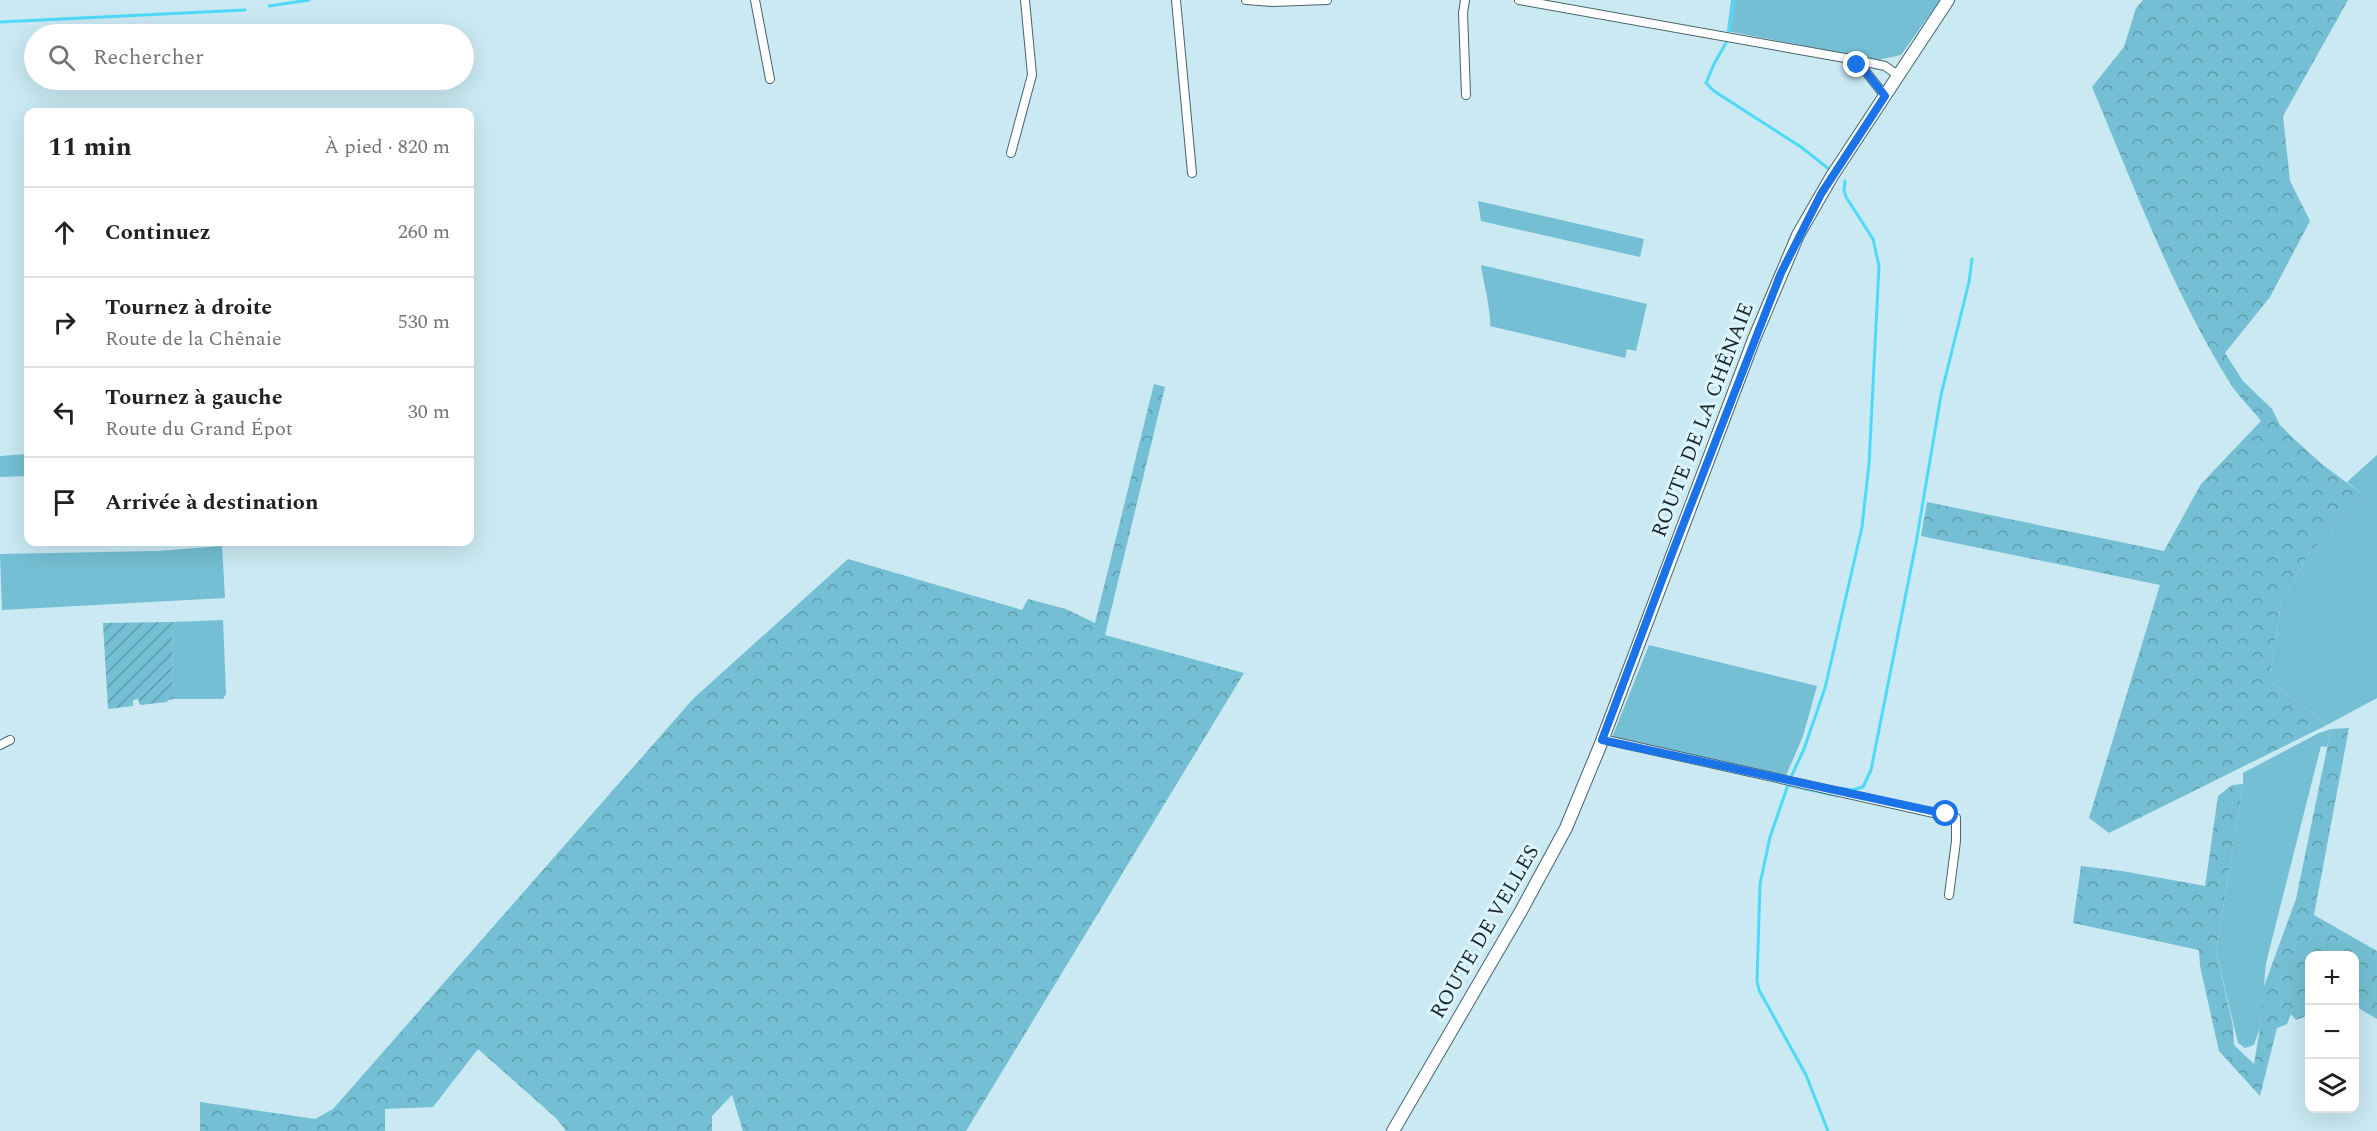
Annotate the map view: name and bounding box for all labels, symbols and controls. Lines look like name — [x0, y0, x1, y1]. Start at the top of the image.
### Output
search box — [24, 24, 474, 90]
icon: search — [45, 41, 78, 74]
text: Rechercher — [93, 41, 204, 74]
route end — [1843, 51, 1869, 77]
text: 11 min — [48, 127, 132, 167]
text: À pied · 820 m — [324, 132, 450, 162]
icon: ahead — [48, 216, 81, 249]
text: Continuez — [105, 216, 211, 249]
text: 260 m — [398, 217, 450, 247]
text: Tournez à droite — [105, 291, 272, 324]
street label: ROUTE DE LA CHÊNAIE — [1643, 298, 1763, 542]
icon: right — [48, 306, 81, 339]
text: 530 m — [398, 307, 450, 337]
text: Route de la Chênaie — [105, 324, 282, 354]
text: Tournez à gauche — [105, 381, 283, 414]
icon: left — [48, 396, 81, 429]
text: 30 m — [408, 397, 450, 427]
text: Route du Grand Épot — [105, 414, 293, 444]
icon: arrive — [48, 486, 81, 519]
text: Arrivée à destination — [105, 486, 319, 519]
route start — [1932, 800, 1958, 826]
street label: ROUTE DE VELLES — [1422, 839, 1548, 1025]
map controls — [2305, 951, 2359, 1113]
button: + — [2305, 951, 2359, 1005]
button: − — [2305, 1005, 2359, 1059]
button: layers — [2305, 1059, 2359, 1113]

